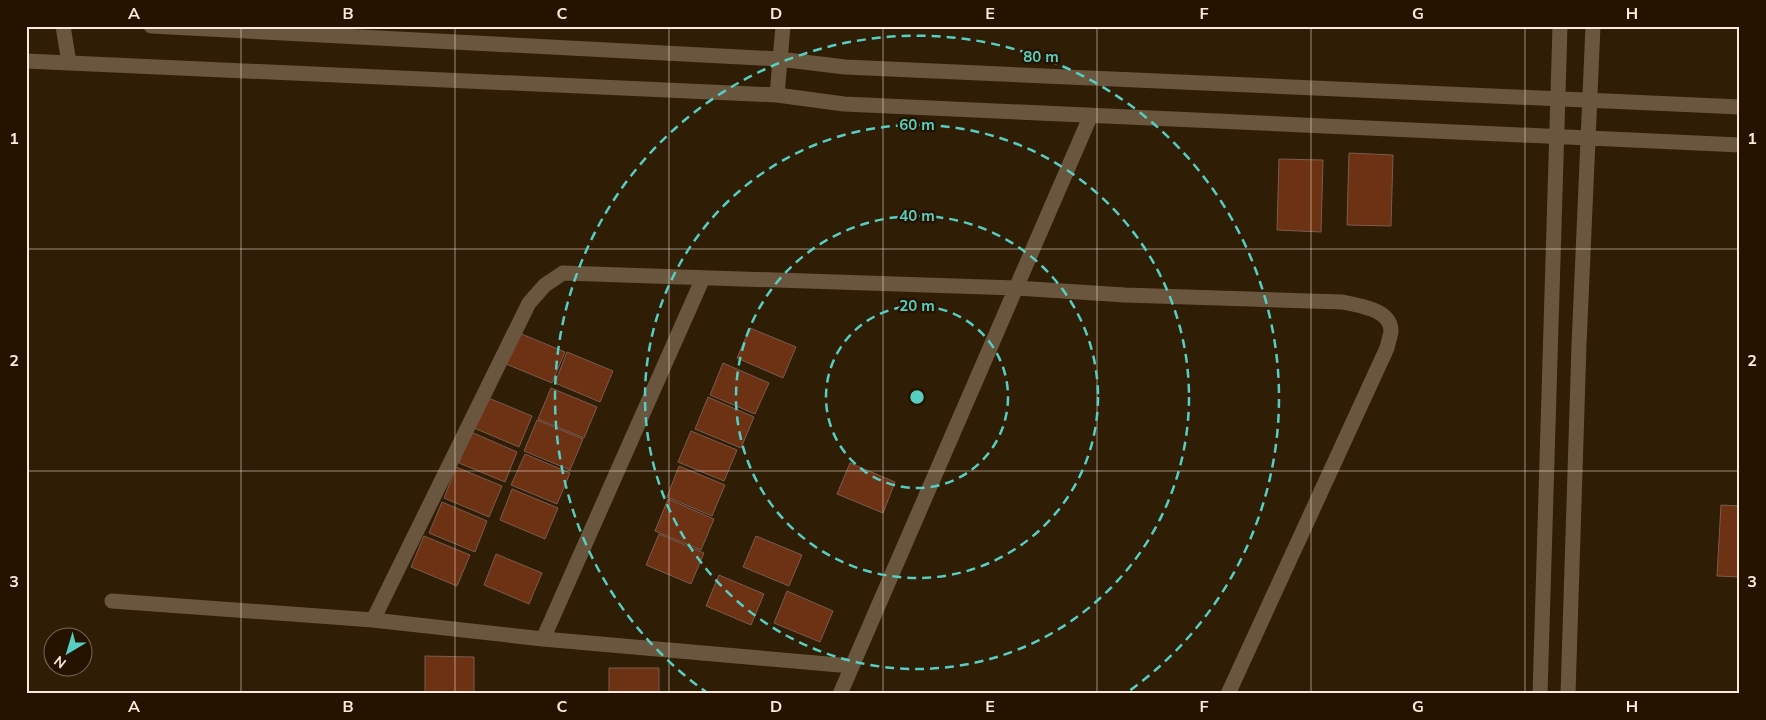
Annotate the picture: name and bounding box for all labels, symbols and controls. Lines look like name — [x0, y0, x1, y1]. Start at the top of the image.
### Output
text: A — [128, 3, 140, 23]
text: B — [342, 3, 354, 23]
text: C — [557, 3, 568, 23]
text: D — [770, 3, 782, 23]
text: E — [985, 3, 995, 23]
text: F — [1199, 3, 1209, 23]
text: G — [1412, 3, 1424, 23]
text: H — [1626, 3, 1638, 23]
text: 80 m — [1023, 47, 1059, 66]
text: 60 m — [899, 115, 935, 134]
text: 1 — [9, 128, 19, 148]
text: 1 — [1747, 128, 1757, 148]
text: 40 m — [899, 206, 935, 225]
text: 20 m — [899, 296, 935, 315]
text: 2 — [9, 350, 19, 370]
text: 2 — [1747, 350, 1757, 370]
centre of rings — [908, 388, 926, 406]
text: 3 — [9, 571, 19, 591]
text: 3 — [1747, 571, 1757, 591]
north arrow — [42, 628, 92, 678]
text: N — [50, 652, 70, 673]
text: A — [128, 696, 140, 716]
text: B — [342, 696, 354, 716]
text: C — [557, 696, 568, 716]
text: D — [770, 696, 782, 716]
text: E — [985, 696, 995, 716]
text: F — [1199, 696, 1209, 716]
text: G — [1412, 696, 1424, 716]
text: H — [1626, 696, 1638, 716]

